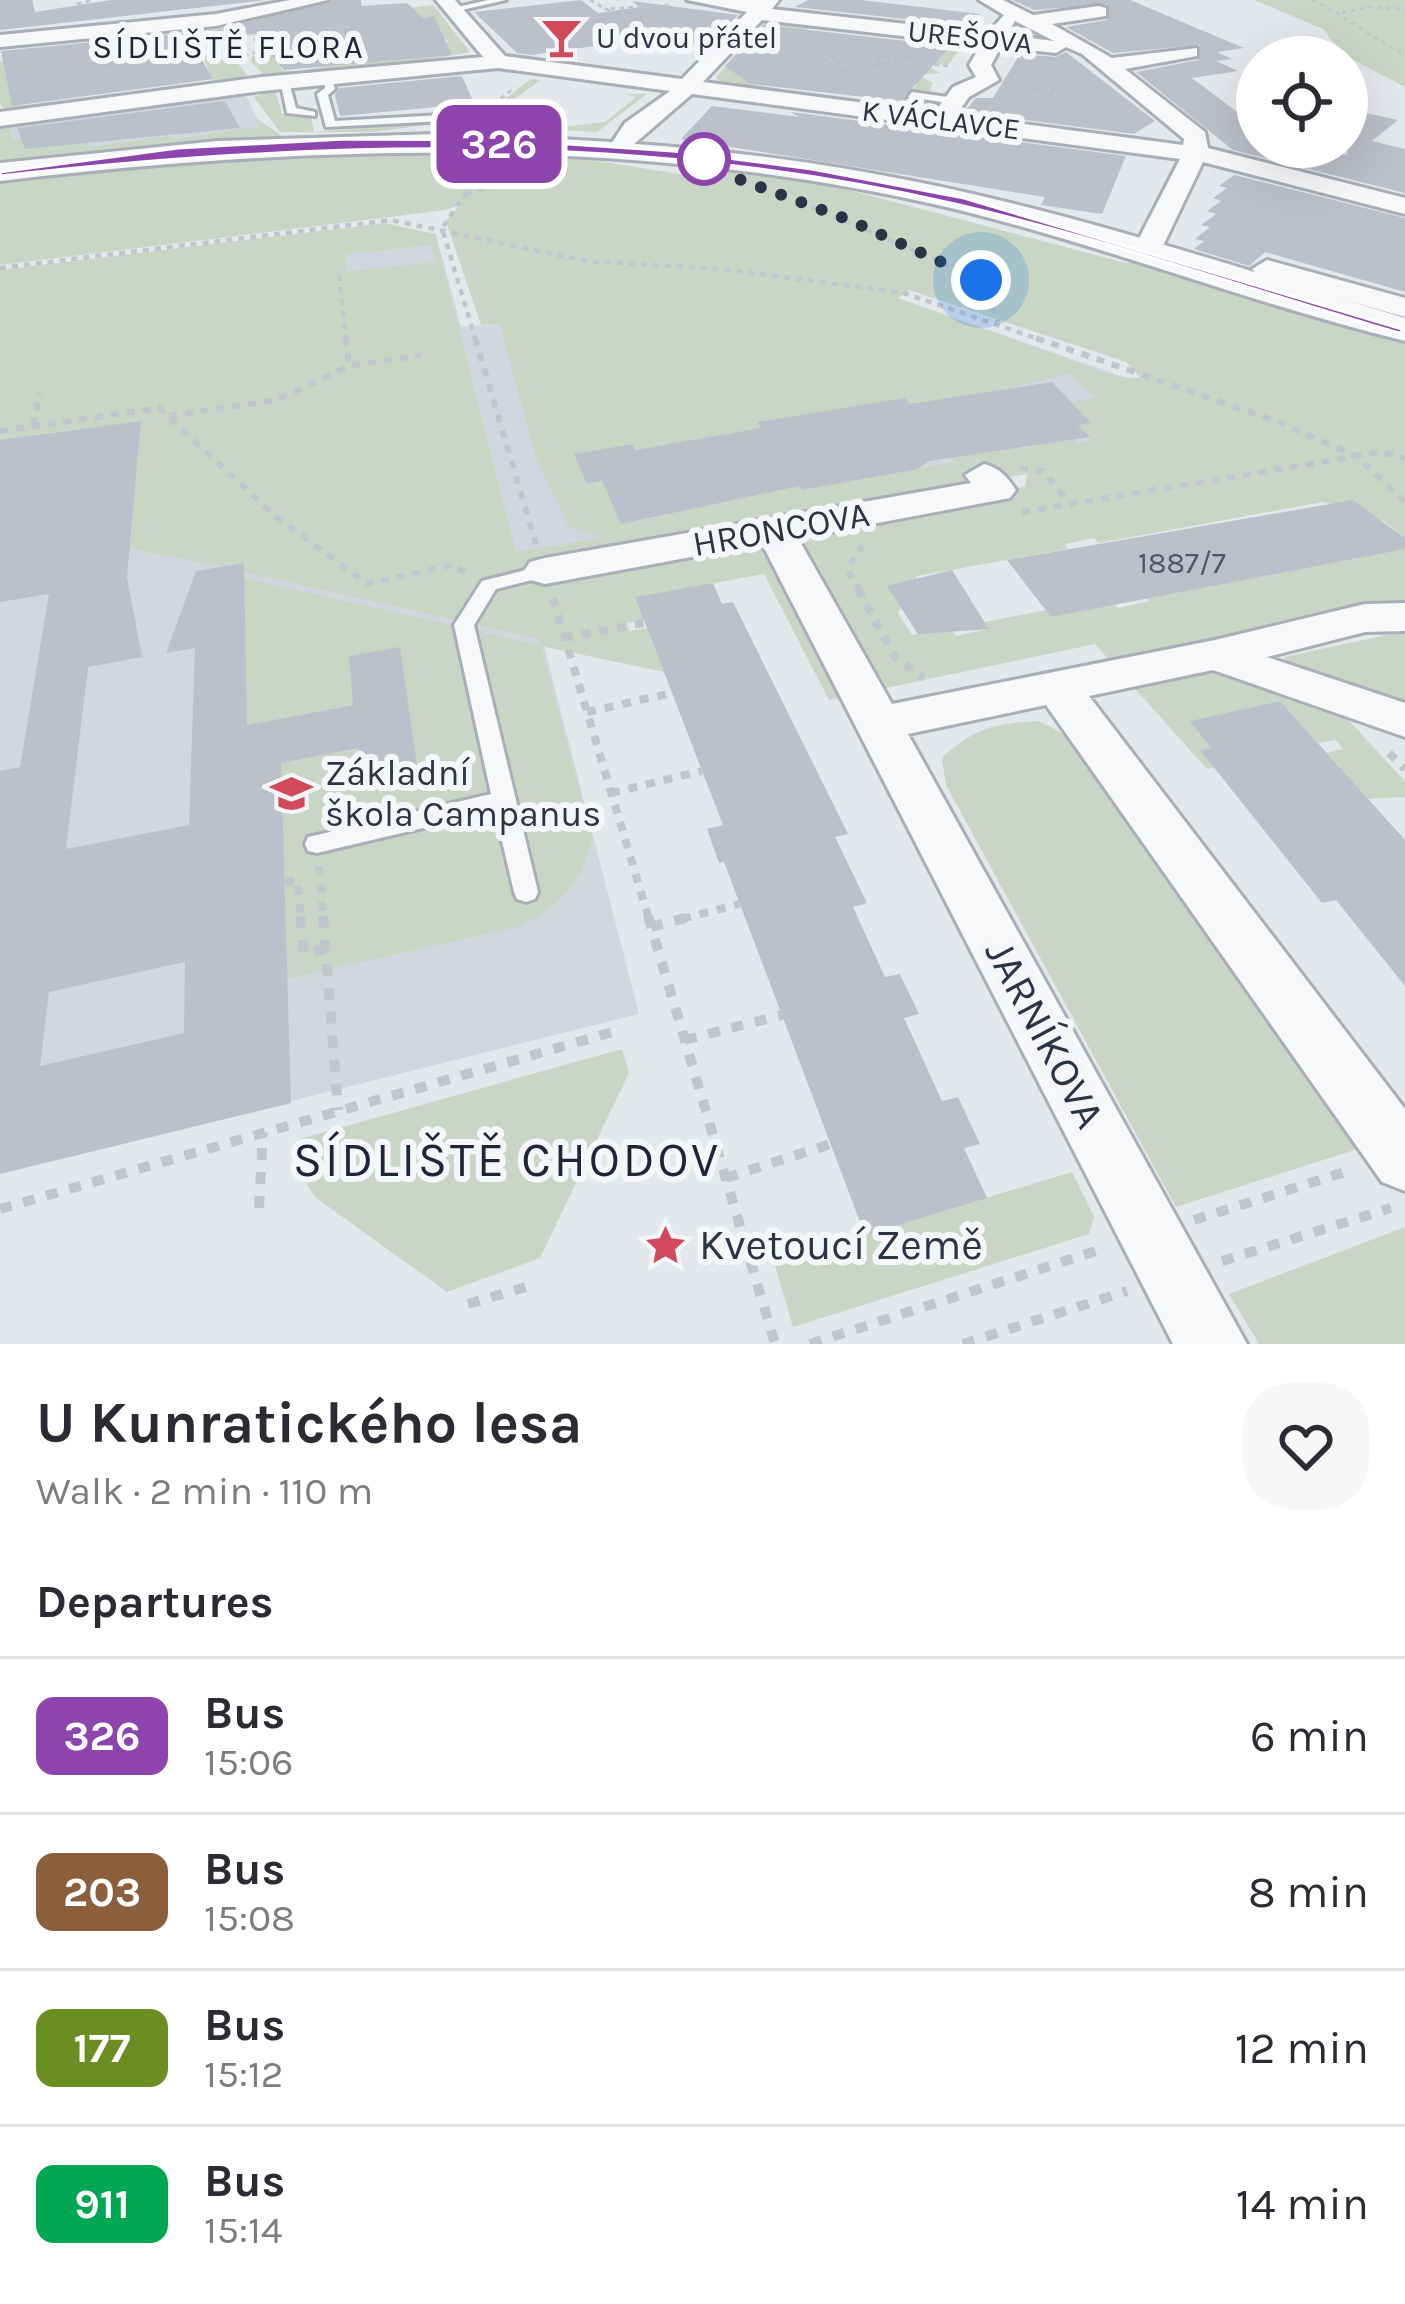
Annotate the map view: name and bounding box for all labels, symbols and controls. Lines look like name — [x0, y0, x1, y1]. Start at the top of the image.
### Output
street label: UREŠOVA — [906, 13, 1034, 61]
bar icon: U dvou přátel — [539, 15, 585, 61]
place label: U dvou přátel — [596, 20, 777, 56]
district label: SÍDLIŠTĚ FLORA — [92, 27, 366, 66]
map controls — [1236, 36, 1368, 168]
button: locate — [1236, 36, 1368, 168]
street label: K VÁCLAVCE — [860, 92, 1022, 148]
line badge: 326 — [430, 105, 568, 183]
text: 326 — [460, 119, 538, 169]
unlabelled marker — [679, 134, 729, 184]
your location — [951, 250, 1011, 310]
street label: HRONCOVA — [689, 493, 873, 565]
house number: 1887/7 — [1138, 545, 1226, 581]
place label: Základní škola Campanus — [325, 752, 601, 835]
school or university icon: Základní škola Campanus — [268, 771, 314, 817]
street label: JARNÍKOVA — [975, 931, 1116, 1137]
district label: SÍDLIŠTĚ CHODOV — [293, 1130, 721, 1188]
place label: Kvetoucí Země — [699, 1220, 983, 1270]
place icon: Kvetoucí Země — [642, 1222, 688, 1268]
button: heart — [1243, 1383, 1369, 1509]
text: U Kunratického lesa — [36, 1390, 582, 1456]
text: Walk · 2 min · 110 m — [36, 1468, 373, 1514]
text: Departures — [36, 1576, 273, 1628]
text: Bus — [204, 1687, 285, 1739]
text: 6 min — [1250, 1710, 1369, 1762]
text: 326 — [63, 1711, 141, 1761]
text: 15:06 — [204, 1739, 293, 1785]
text: Bus — [204, 1843, 285, 1895]
text: 8 min — [1248, 1866, 1369, 1918]
text: 203 — [63, 1867, 141, 1917]
text: 15:08 — [204, 1895, 295, 1941]
text: Bus — [204, 1999, 285, 2051]
text: 12 min — [1235, 2022, 1369, 2074]
text: 177 — [74, 2023, 130, 2073]
text: 15:12 — [204, 2051, 283, 2097]
text: Bus — [204, 2155, 285, 2207]
text: 14 min — [1236, 2178, 1369, 2230]
text: 911 — [74, 2179, 130, 2229]
text: 15:14 — [204, 2207, 283, 2253]

